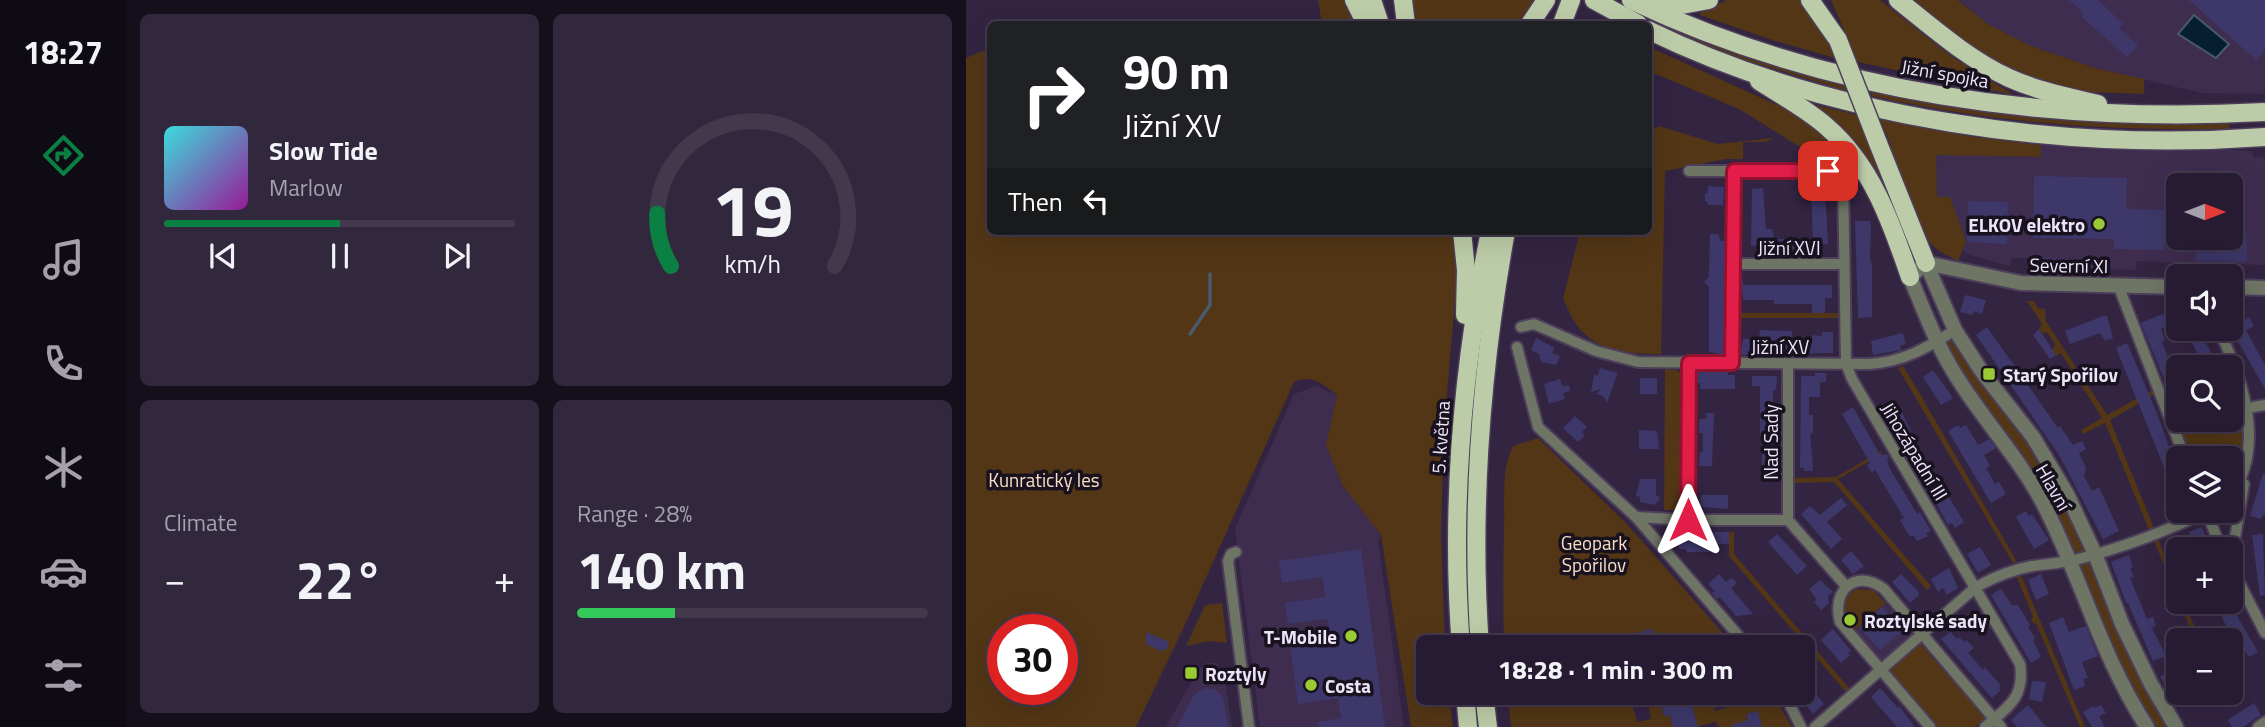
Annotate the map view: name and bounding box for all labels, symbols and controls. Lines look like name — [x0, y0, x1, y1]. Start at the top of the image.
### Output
text: 18:27 — [23, 28, 103, 76]
text: 90 m — [1123, 33, 1230, 108]
icon: right — [1008, 49, 1099, 140]
street label: Jižní spojka — [1899, 51, 1992, 95]
text: Jižní XV — [1123, 101, 1222, 149]
icon: directions — [39, 131, 88, 180]
text: Slow Tide — [269, 131, 378, 170]
pin — [1798, 141, 1858, 201]
icon: arrive — [1809, 152, 1847, 190]
text: 19 — [712, 155, 793, 265]
text: Marlow — [269, 170, 343, 205]
north arrow — [2166, 173, 2244, 250]
map controls — [2166, 173, 2243, 705]
text: Then — [1008, 182, 1063, 221]
icon: left — [1077, 182, 1115, 220]
place label: ELKOV elektro — [1968, 210, 2085, 239]
marker: ELKOV elektro — [2091, 216, 2107, 232]
street label: Jižní XVI — [1757, 233, 1821, 262]
icon: music — [39, 235, 88, 284]
icon: previous — [204, 237, 242, 275]
icon: pause — [321, 237, 359, 275]
icon: next — [438, 237, 476, 275]
text: km/h — [724, 245, 781, 283]
street label: Severní XI — [2029, 250, 2109, 280]
button: sound — [2166, 264, 2243, 341]
street label: Jižní XV — [1751, 332, 1809, 361]
icon: phone — [39, 339, 88, 388]
button: search — [2166, 355, 2243, 432]
place label: Starý Spořilov — [2003, 360, 2118, 389]
marker: Starý Spořilov — [1981, 366, 1997, 382]
street label: Jihozápadní III — [1874, 396, 1956, 506]
street label: 5. května — [1423, 399, 1457, 474]
street label: Nad Sady — [1756, 404, 1785, 480]
icon: climate — [39, 443, 88, 492]
button: layers — [2166, 446, 2243, 523]
street label: Hlavní — [2029, 458, 2080, 518]
park label: Kunratický les — [988, 465, 1100, 494]
position arrow — [1651, 483, 1725, 557]
text: Range · 28% — [577, 496, 692, 531]
text: Climate — [164, 505, 237, 540]
park label: Geopark Spořilov — [1561, 528, 1627, 579]
text: 140 km — [577, 530, 746, 609]
button: + — [2166, 537, 2243, 614]
text: 22° — [296, 540, 383, 619]
icon: car — [39, 547, 88, 596]
text: − — [164, 550, 185, 608]
text: + — [494, 550, 515, 608]
place label: Roztylské sady — [1864, 606, 1987, 635]
marker: Roztylské sady — [1842, 612, 1858, 628]
speed limit sign: 30 — [987, 614, 1078, 705]
place label: T-Mobile — [1264, 622, 1337, 651]
marker: T-Mobile — [1343, 628, 1359, 644]
button: − — [2166, 628, 2243, 705]
text: 18:28 · 1 min · 300 m — [1498, 650, 1733, 689]
icon: filters — [39, 651, 88, 700]
place label: Roztyly — [1205, 659, 1267, 688]
marker: Roztyly — [1183, 665, 1199, 681]
place label: Costa — [1325, 671, 1371, 700]
marker: Costa — [1303, 677, 1319, 693]

